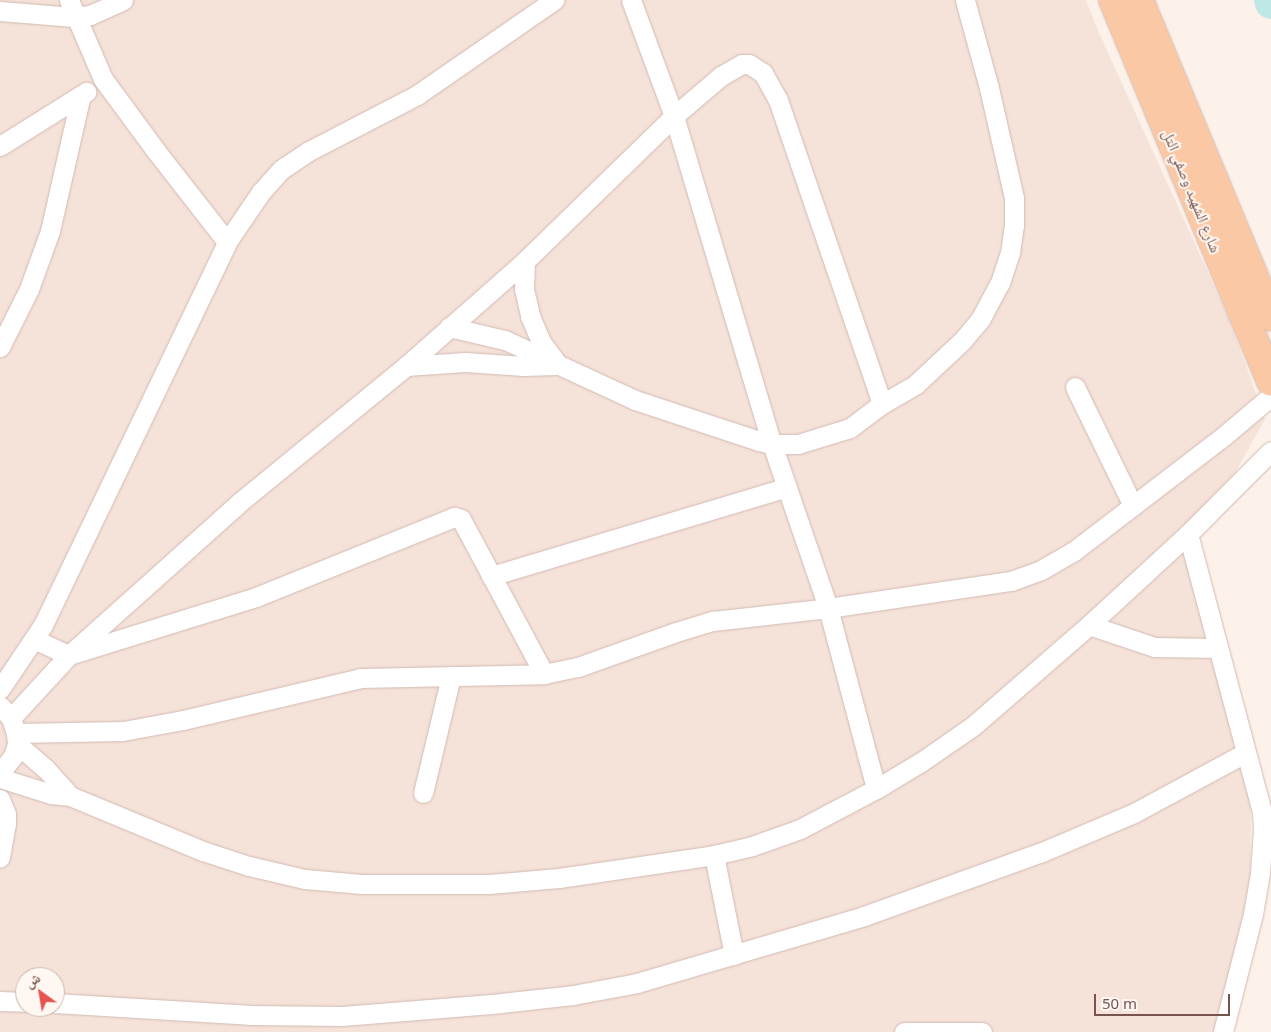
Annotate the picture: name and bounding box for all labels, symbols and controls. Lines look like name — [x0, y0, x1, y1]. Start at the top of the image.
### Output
street label: شارع الشهيد وصفي التل — [1159, 127, 1225, 255]
north arrow — [15, 967, 65, 1017]
text: ش — [21, 968, 44, 992]
scale bar — [1096, 984, 1232, 1016]
text: 50 m — [1102, 993, 1137, 1013]

